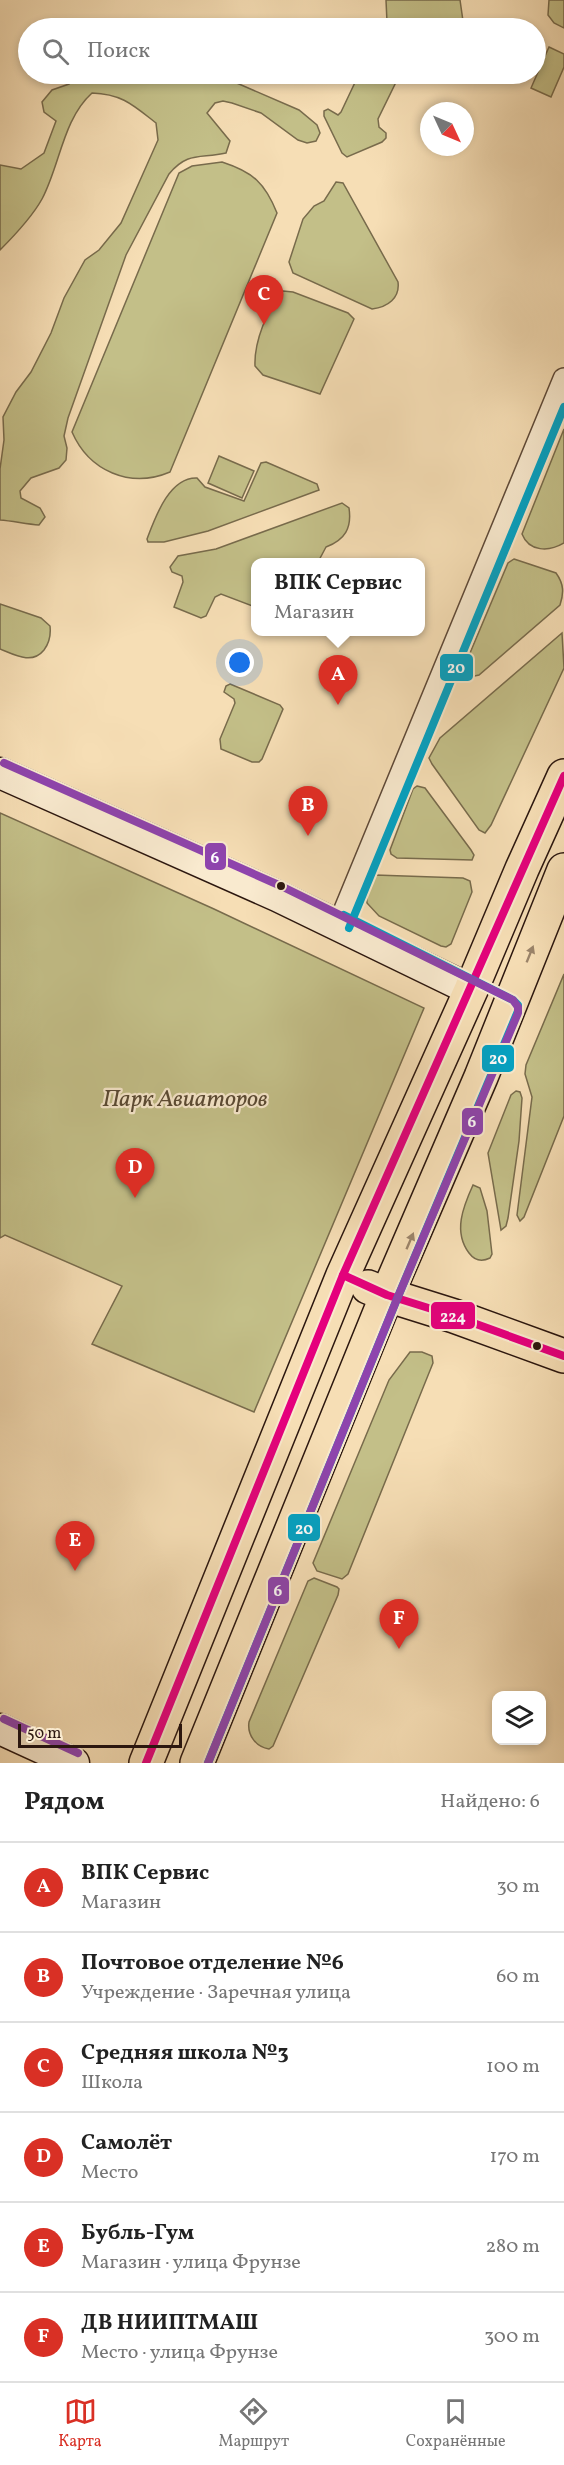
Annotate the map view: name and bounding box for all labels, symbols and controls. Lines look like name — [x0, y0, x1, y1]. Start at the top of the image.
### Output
search box — [18, 18, 546, 84]
icon: search — [39, 35, 72, 68]
text: Поиск — [87, 36, 150, 67]
north arrow — [420, 102, 474, 156]
pin: C — [244, 276, 284, 325]
popup — [251, 558, 425, 636]
text: ВПК Сервис — [274, 568, 402, 599]
text: Магазин — [274, 599, 354, 627]
your location — [225, 648, 254, 677]
line badge: 20 — [439, 653, 474, 682]
pin: A — [318, 656, 358, 705]
text: 20 — [447, 658, 465, 680]
pin: B — [288, 786, 328, 836]
line badge: 6 — [204, 842, 227, 871]
text: 6 — [211, 848, 220, 870]
unlabelled marker — [275, 880, 287, 892]
one-way arrow — [525, 945, 535, 963]
line badge: 20 — [481, 1044, 515, 1073]
text: 20 — [489, 1049, 507, 1071]
park label: Парк Авиаторов — [102, 1083, 268, 1117]
line badge: 6 — [461, 1107, 484, 1136]
text: 6 — [468, 1112, 477, 1134]
pin: D — [116, 1148, 154, 1198]
one-way arrow — [405, 1232, 415, 1250]
line badge: 224 — [430, 1301, 476, 1330]
text: 224 — [440, 1307, 466, 1329]
unlabelled marker — [531, 1340, 543, 1352]
line badge: 20 — [287, 1513, 321, 1542]
text: 20 — [295, 1519, 313, 1541]
pin: E — [56, 1522, 94, 1571]
line badge: 6 — [267, 1576, 290, 1605]
text: 6 — [274, 1581, 283, 1603]
pin: F — [380, 1600, 418, 1649]
map controls — [492, 1691, 546, 1745]
button: layers — [492, 1691, 546, 1745]
scale bar — [18, 1721, 182, 1748]
text: 50 m — [27, 1723, 61, 1745]
text: Рядом — [24, 1784, 104, 1820]
text: Найдено: 6 — [440, 1788, 540, 1816]
text: ВПК Сервис — [81, 1858, 209, 1889]
text: A — [36, 1873, 51, 1901]
text: 30 m — [496, 1873, 540, 1901]
text: Магазин — [81, 1889, 161, 1917]
text: Почтовое отделение №6 — [81, 1948, 344, 1979]
text: B — [37, 1963, 50, 1991]
text: 60 m — [496, 1963, 540, 1991]
text: Учреждение · Заречная улица — [81, 1979, 351, 2007]
text: Средняя школа №3 — [81, 2038, 289, 2069]
text: C — [37, 2053, 50, 2081]
text: 100 m — [486, 2053, 540, 2081]
text: Школа — [81, 2069, 143, 2097]
text: Самолёт — [81, 2128, 172, 2159]
text: D — [36, 2143, 51, 2171]
text: 170 m — [490, 2143, 540, 2171]
text: Место — [81, 2159, 138, 2187]
text: Бубль-Гум — [81, 2218, 194, 2249]
text: E — [37, 2233, 50, 2261]
text: 280 m — [485, 2233, 540, 2261]
text: Магазин · улица Фрунзе — [81, 2249, 301, 2277]
text: ДВ НИИПТМАШ — [81, 2308, 258, 2339]
text: F — [38, 2323, 49, 2351]
text: 300 m — [484, 2323, 540, 2351]
text: Место · улица Фрунзе — [81, 2339, 278, 2367]
tab: Карта — [58, 2395, 102, 2453]
tab: Маршрут — [219, 2395, 289, 2453]
tab: Сохранённые — [406, 2395, 506, 2453]

